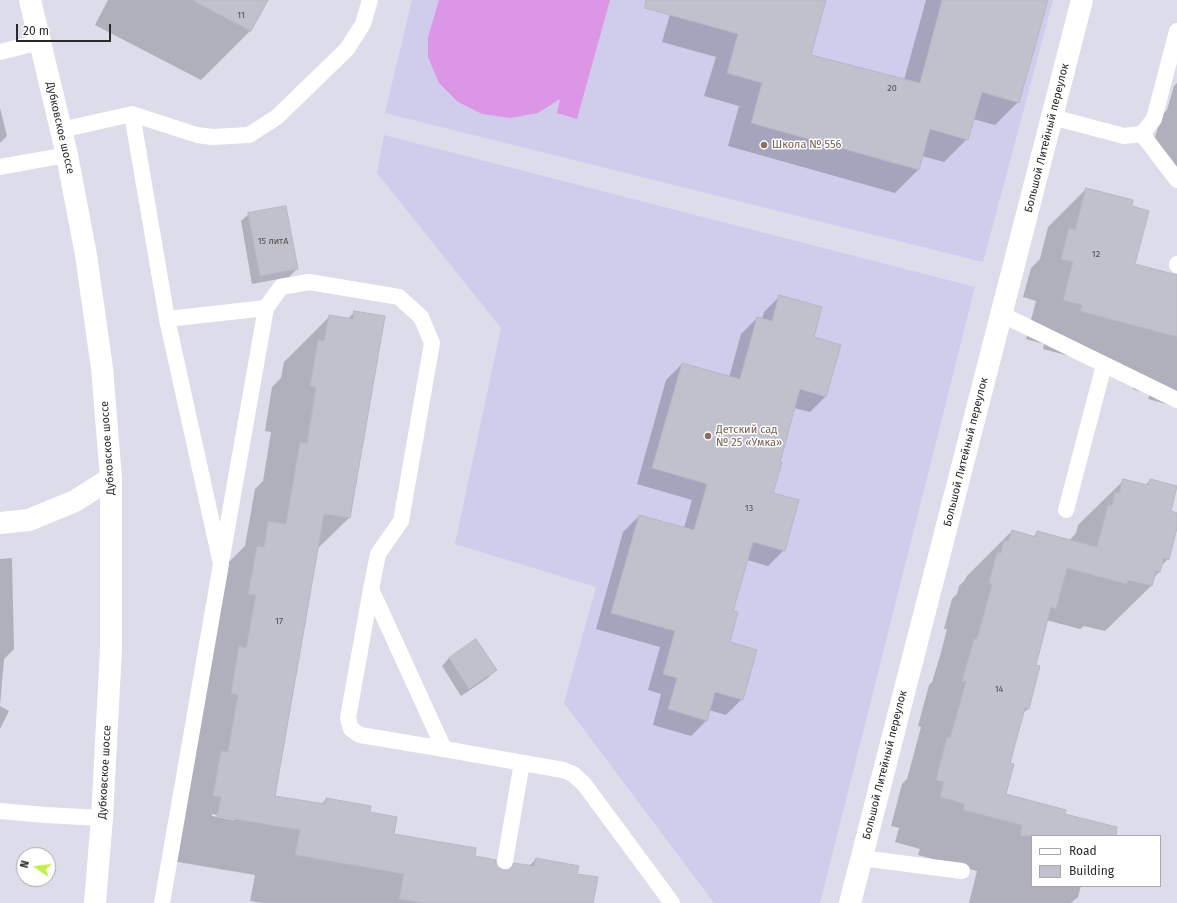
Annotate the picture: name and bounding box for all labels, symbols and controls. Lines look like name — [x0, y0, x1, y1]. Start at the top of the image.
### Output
house number: 11 — [237, 10, 245, 20]
scale bar — [18, 16, 113, 42]
text: 20 m — [23, 24, 49, 38]
street label: Большой Литейный переулок — [1022, 62, 1072, 214]
street label: Дубковское шоссе — [43, 81, 77, 175]
house number: 20 — [887, 83, 897, 93]
place label: Школа № 556 — [772, 138, 841, 152]
marker: Школа № 556 — [759, 140, 769, 150]
house number: 15 литА — [258, 236, 288, 246]
house number: 12 — [1092, 249, 1100, 259]
street label: Большой Литейный переулок — [941, 376, 991, 528]
street label: Дубковское шоссе — [98, 401, 118, 495]
place label: Детский сад № 25 «Умка» — [716, 423, 782, 449]
marker: Детский сад № 25 «Умка» — [703, 431, 713, 441]
house number: 13 — [745, 503, 753, 513]
house number: 17 — [275, 616, 283, 626]
house number: 14 — [995, 684, 1003, 694]
street label: Большой Литейный переулок — [860, 689, 910, 841]
street label: Дубковское шоссе — [96, 725, 114, 819]
legend — [1031, 835, 1161, 887]
text: Road — [1069, 844, 1097, 858]
north arrow — [16, 847, 56, 887]
text: N — [18, 859, 32, 869]
text: Building — [1069, 864, 1114, 878]

